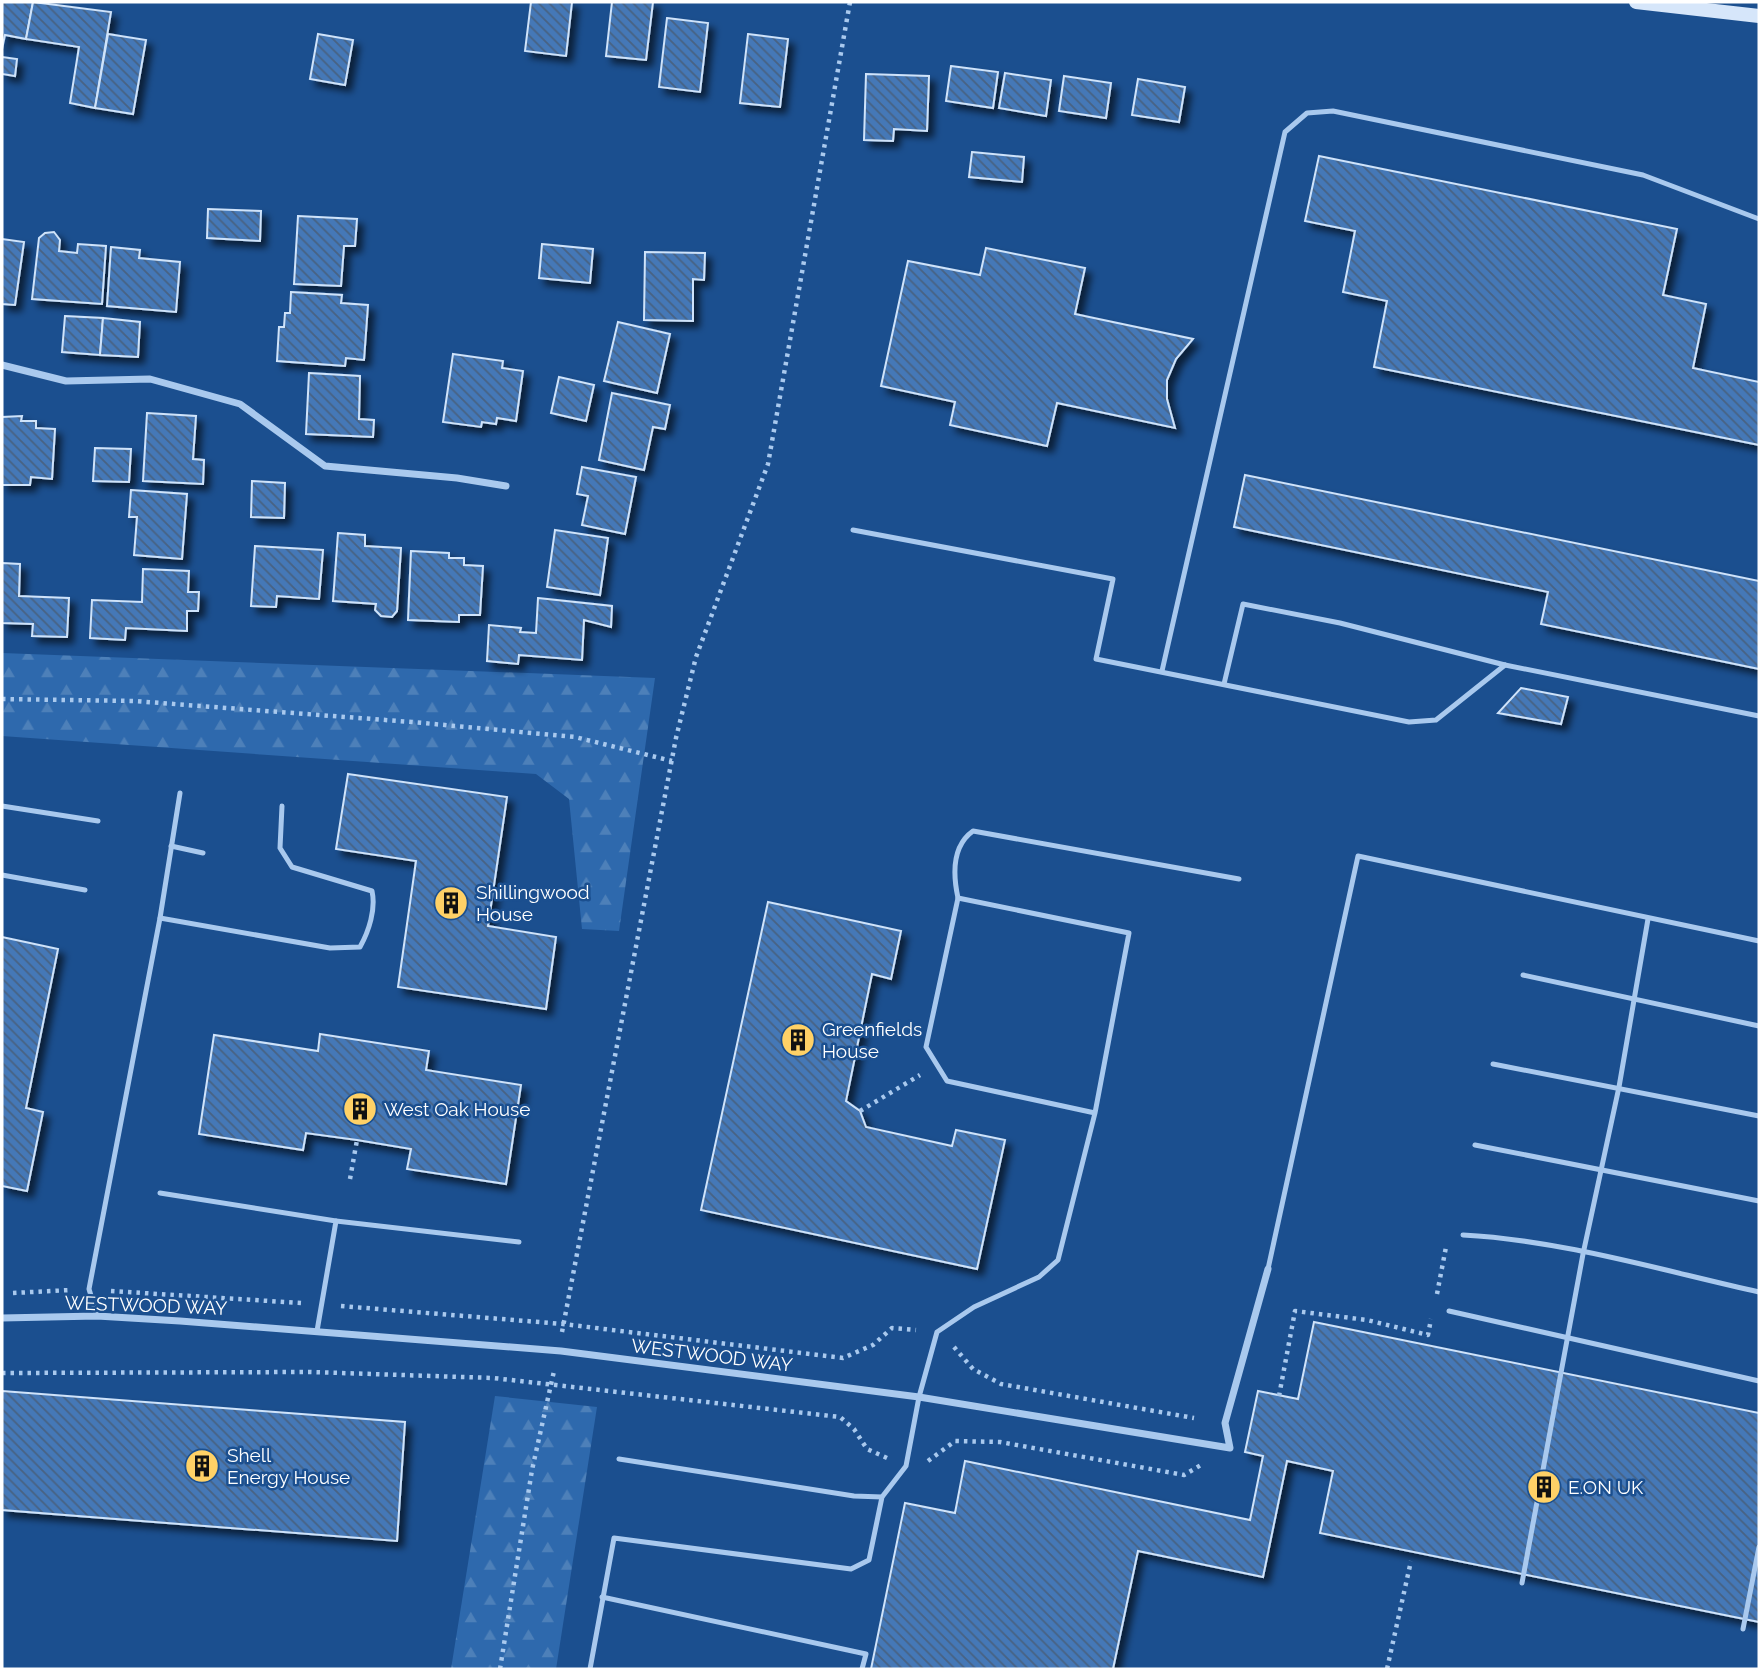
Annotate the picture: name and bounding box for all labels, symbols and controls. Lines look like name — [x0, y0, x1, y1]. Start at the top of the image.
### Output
place label: Shillingwood House — [476, 881, 590, 925]
building icon: Shillingwood House — [432, 884, 470, 922]
place label: Greenfields House — [822, 1018, 922, 1062]
building icon: Greenfields House — [779, 1021, 817, 1059]
building icon: West Oak House — [341, 1090, 379, 1128]
place label: West Oak House — [384, 1098, 530, 1120]
street label: WESTWOOD WAY — [64, 1291, 228, 1319]
street label: WESTWOOD WAY — [630, 1334, 795, 1376]
place label: Shell Energy House — [227, 1444, 350, 1488]
building icon: Shell Energy House — [183, 1447, 221, 1485]
building icon: E.ON UK — [1525, 1468, 1563, 1506]
place label: E.ON UK — [1568, 1476, 1644, 1498]

